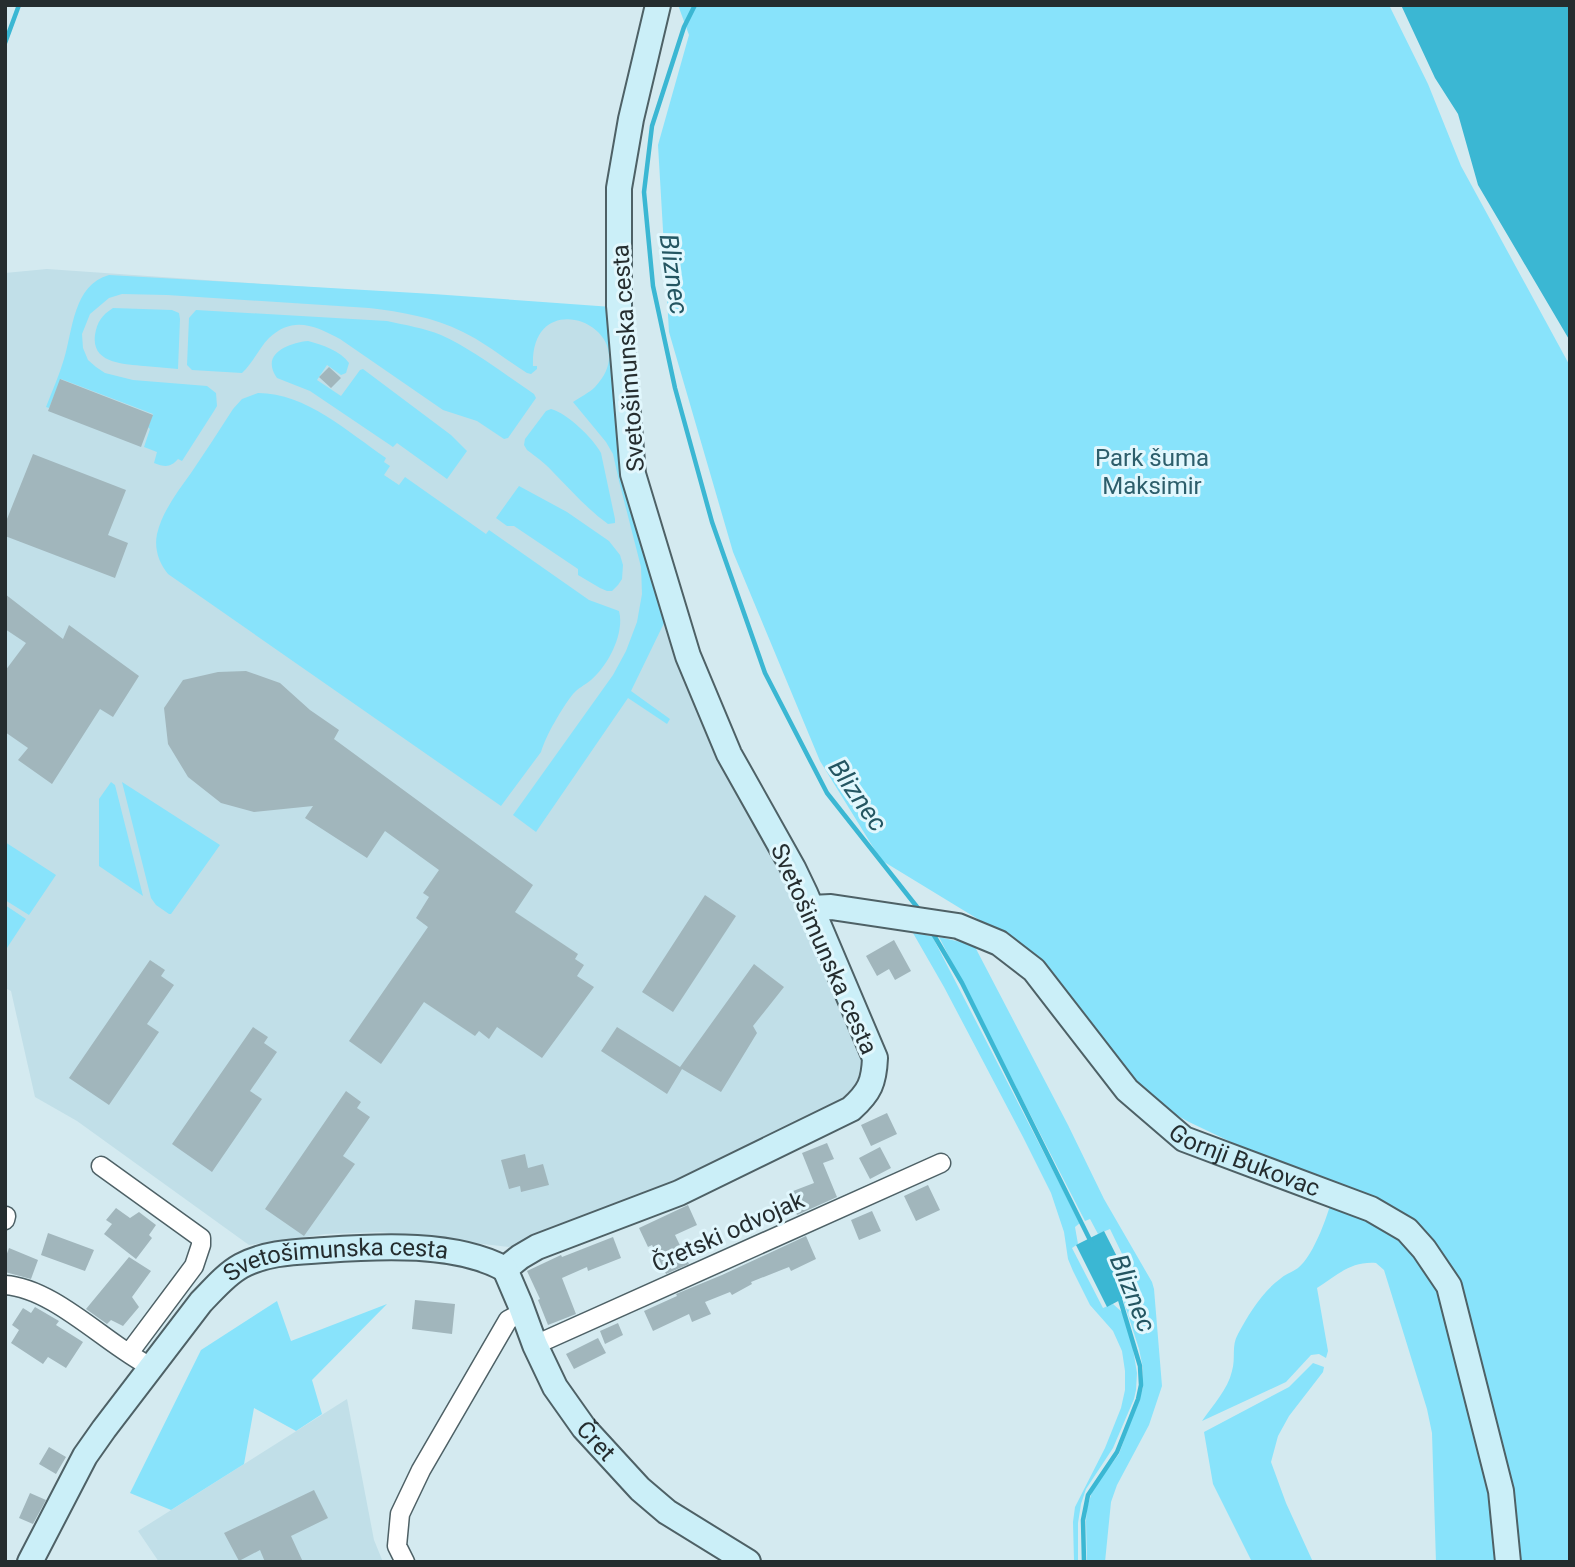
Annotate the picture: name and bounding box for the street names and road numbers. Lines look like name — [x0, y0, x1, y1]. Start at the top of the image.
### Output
street label: Svetošimunska cesta — [606, 243, 650, 473]
street label: Svetošimunska cesta — [765, 839, 883, 1059]
street label: Gornji Bukovac — [1163, 1118, 1324, 1203]
street label: Čretski odvojak — [647, 1185, 809, 1278]
street label: Svetošimunska cesta — [218, 1233, 450, 1288]
street label: Čret — [571, 1415, 621, 1467]

